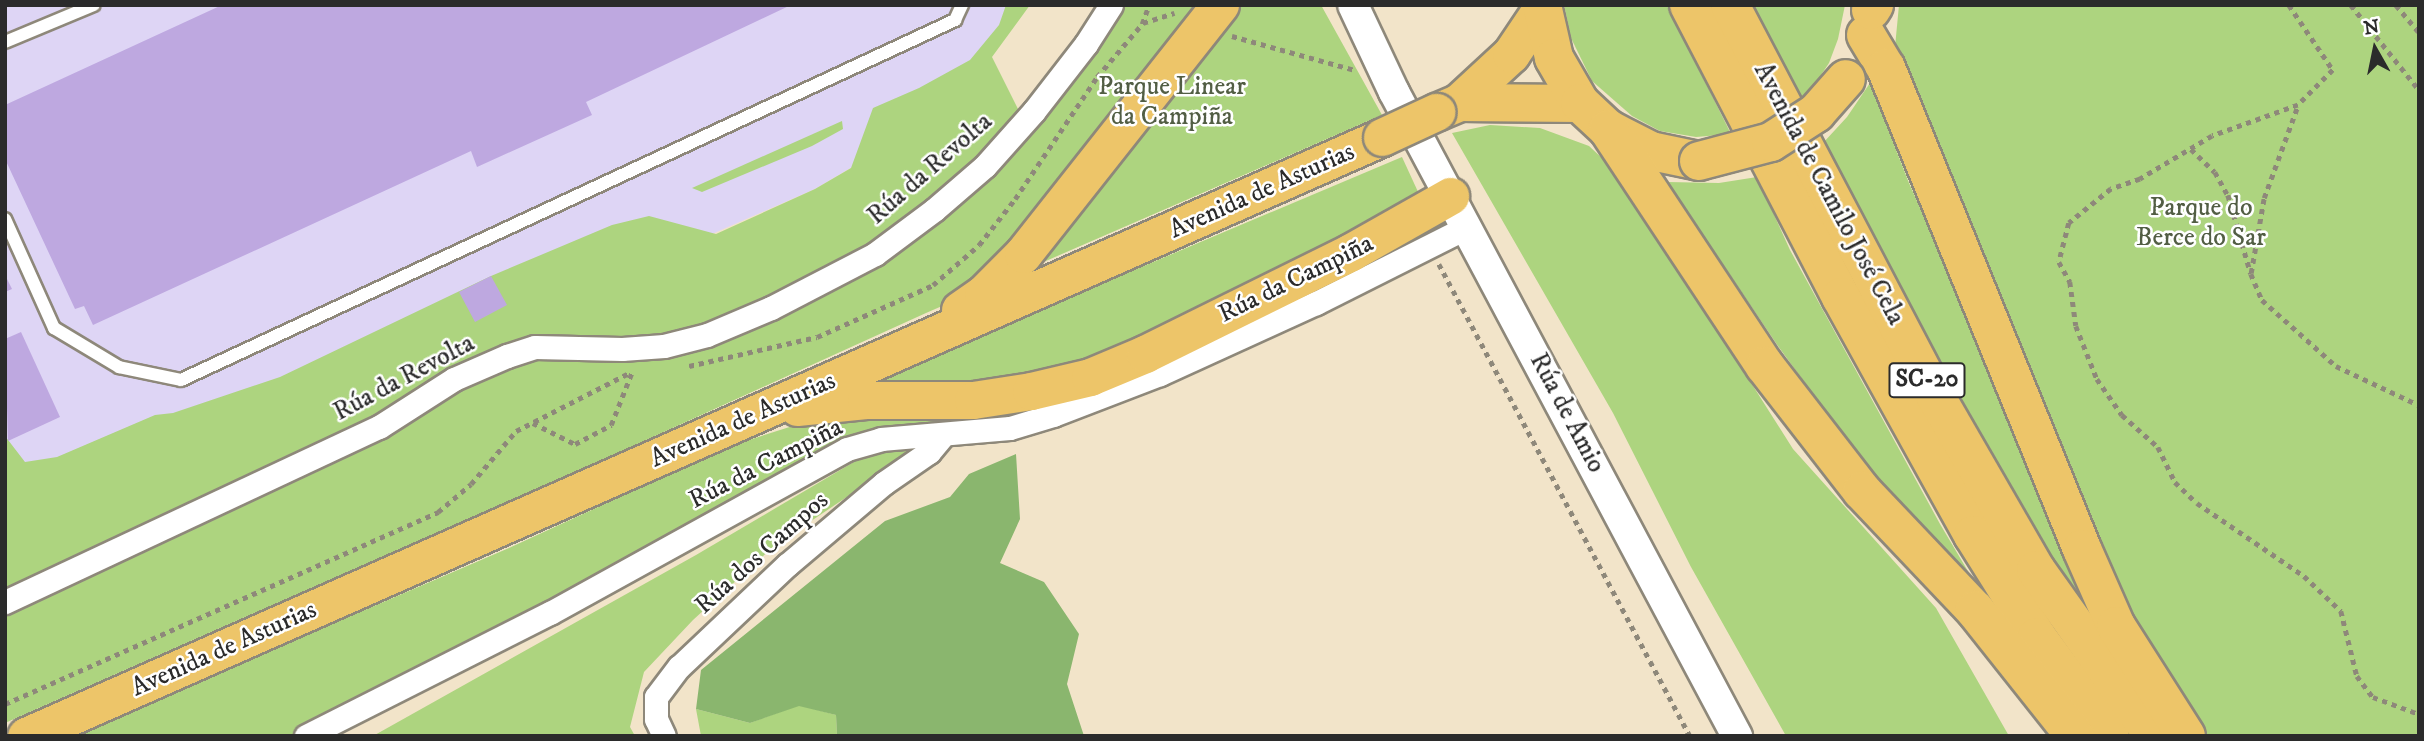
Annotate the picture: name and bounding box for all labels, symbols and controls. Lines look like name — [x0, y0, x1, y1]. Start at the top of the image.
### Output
north arrow — [2340, 14, 2410, 84]
text: N — [2362, 15, 2381, 40]
street label: Avenida de Camilo José Cela — [1747, 58, 1911, 330]
park label: Parque Linear da Campiña — [1098, 71, 1246, 132]
street label: Rúa da Revolta — [861, 106, 999, 232]
street label: Avenida de Asturias — [1164, 136, 1360, 246]
park label: Parque do Berce do Sar — [2136, 192, 2266, 254]
street label: Rúa da Campiña — [1214, 228, 1378, 330]
street label: Rúa da Revolta — [328, 328, 480, 428]
street label: Rúa de Amio — [1522, 348, 1612, 478]
road number: SC-20 — [1888, 360, 1966, 400]
street label: Avenida de Asturias — [645, 365, 841, 475]
street label: Rúa da Campiña — [684, 412, 848, 516]
street label: Rúa dos Campos — [689, 485, 835, 621]
street label: Avenida de Asturias — [126, 594, 322, 704]

